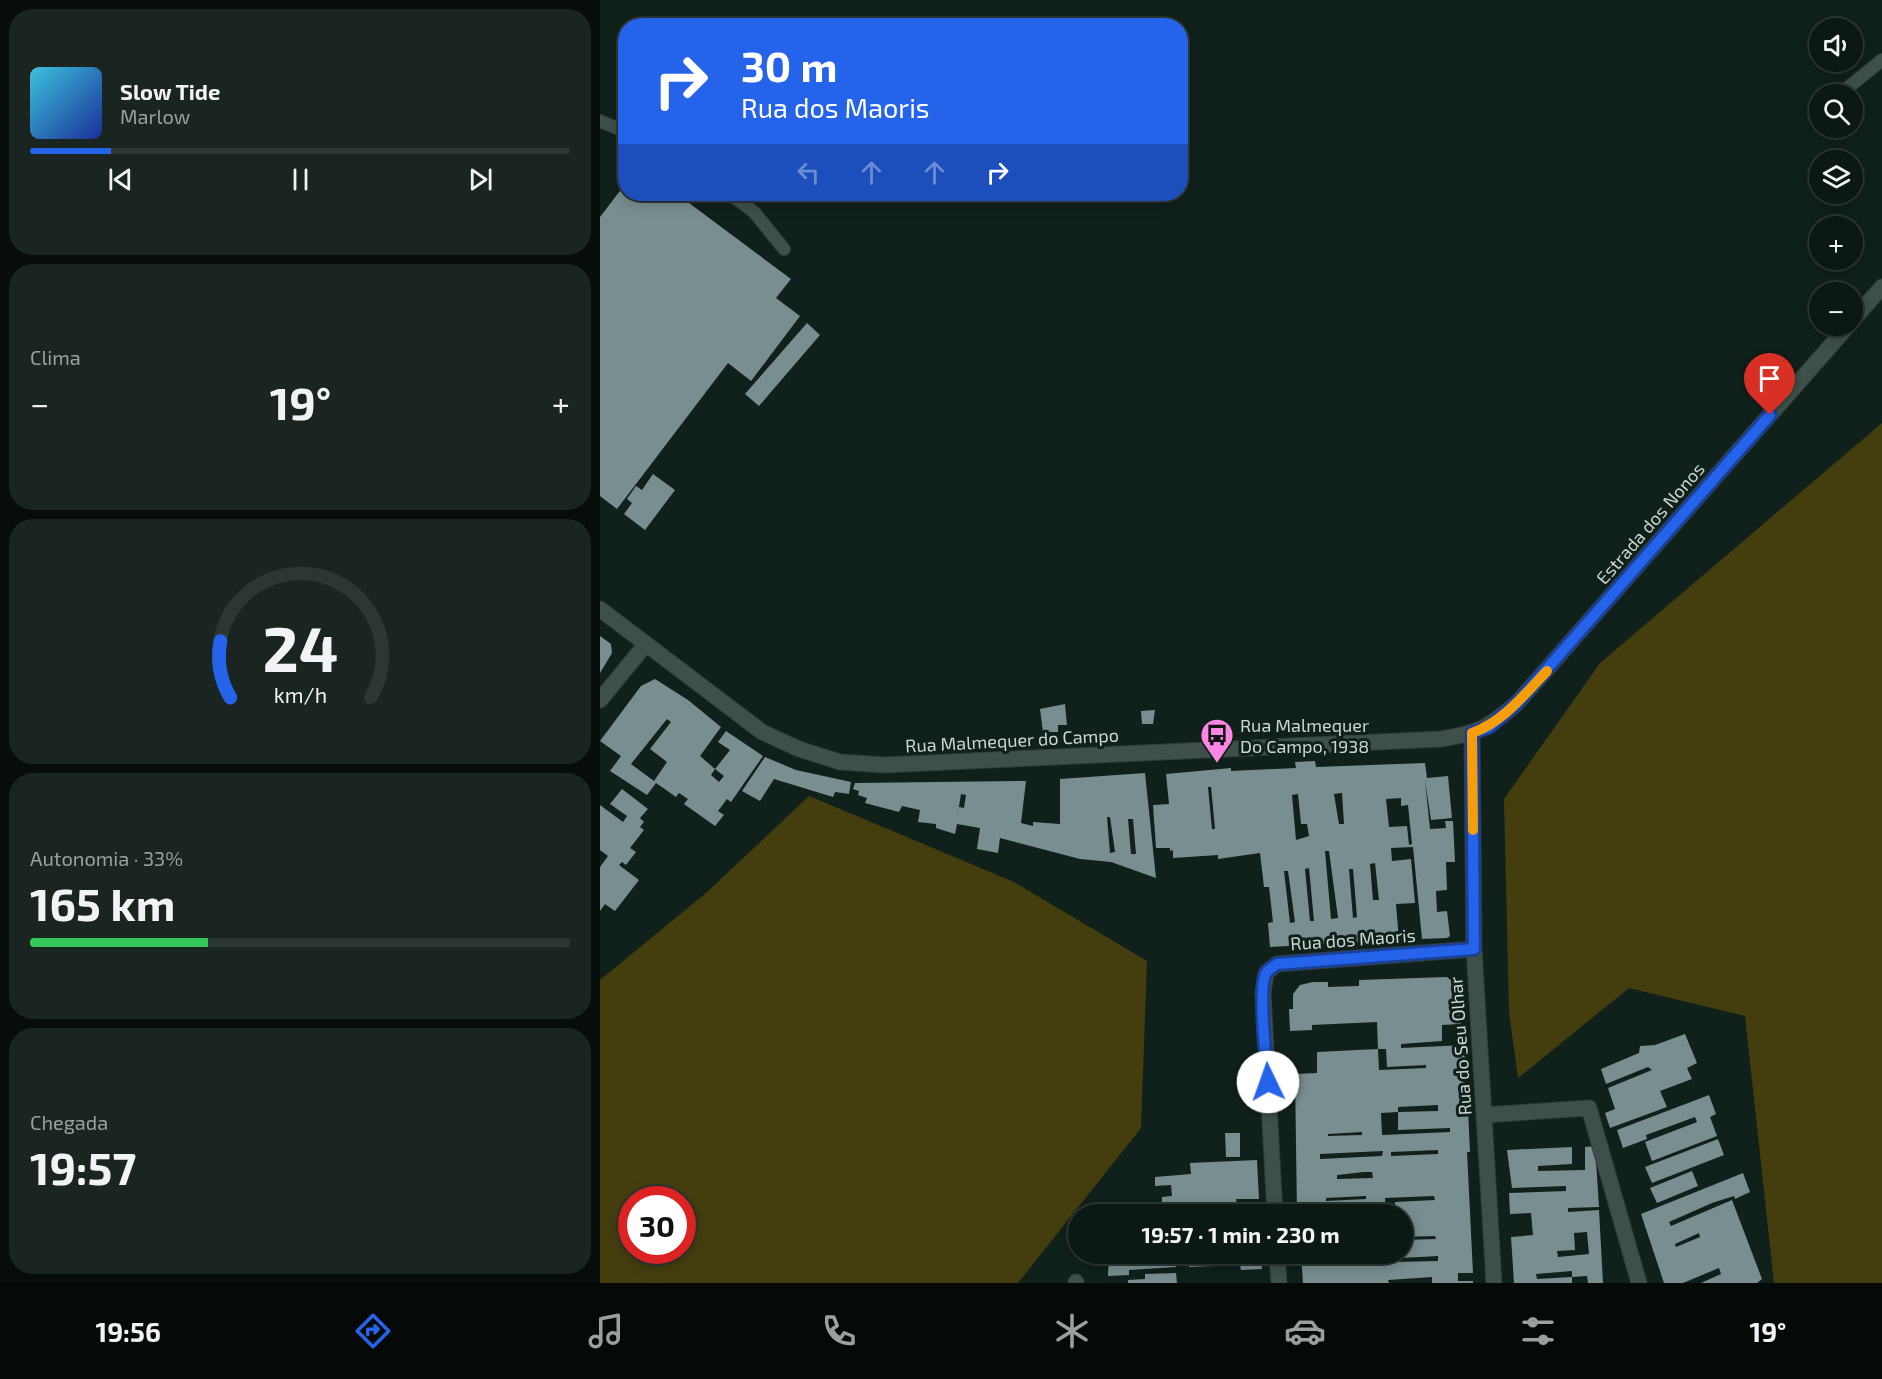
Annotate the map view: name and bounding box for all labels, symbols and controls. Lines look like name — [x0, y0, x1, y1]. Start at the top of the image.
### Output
map controls — [1809, 18, 1863, 336]
button: sound — [1809, 18, 1863, 72]
text: 30 m — [741, 40, 837, 90]
icon: right — [642, 42, 720, 120]
text: Slow Tide — [120, 78, 220, 104]
button: search — [1809, 84, 1863, 138]
text: Rua dos Maoris — [741, 91, 930, 123]
text: Marlow — [120, 104, 190, 128]
button: layers — [1809, 150, 1863, 204]
icon: left — [792, 156, 825, 189]
icon: ahead — [855, 156, 888, 189]
icon: ahead — [918, 156, 951, 189]
icon: right — [981, 156, 1014, 189]
icon: previous — [104, 163, 137, 196]
icon: pause — [284, 163, 317, 196]
icon: next — [464, 163, 497, 196]
button: + — [1809, 216, 1863, 270]
button: − — [1809, 282, 1863, 336]
text: Clima — [30, 345, 81, 369]
pin — [1744, 353, 1795, 415]
icon: arrive — [1753, 362, 1786, 395]
text: 19° — [270, 375, 331, 429]
text: − — [30, 383, 49, 423]
text: + — [552, 383, 570, 423]
street label: Estrada dos Nonos — [1591, 458, 1709, 588]
text: 24 — [262, 611, 338, 686]
text: km/h — [273, 683, 327, 708]
place label: Rua Malmequer Do Campo, 1938 — [1240, 714, 1369, 757]
bus stop icon: Rua Malmequer Do Campo, 1938 — [1199, 717, 1235, 764]
street label: Rua Malmequer do Campo — [905, 723, 1119, 757]
text: Autonomia · 33% — [30, 846, 183, 870]
text: 165 km — [30, 876, 175, 930]
street label: Rua dos Maoris — [1290, 924, 1416, 954]
street label: Rua do Seu Olhar — [1444, 976, 1476, 1116]
position arrow — [1236, 1050, 1300, 1114]
text: Chegada — [30, 1110, 108, 1134]
text: 19:57 — [30, 1140, 136, 1194]
speed limit sign: 30 — [618, 1186, 696, 1264]
text: 19:57 · 1 min · 230 m — [1141, 1221, 1340, 1247]
icon: directions — [352, 1310, 394, 1352]
icon: music — [585, 1310, 627, 1352]
icon: phone — [818, 1310, 860, 1352]
icon: climate — [1051, 1310, 1093, 1352]
icon: car — [1284, 1310, 1326, 1352]
icon: filters — [1517, 1310, 1559, 1352]
text: 19:56 — [95, 1315, 161, 1347]
text: 19° — [1750, 1315, 1786, 1347]

